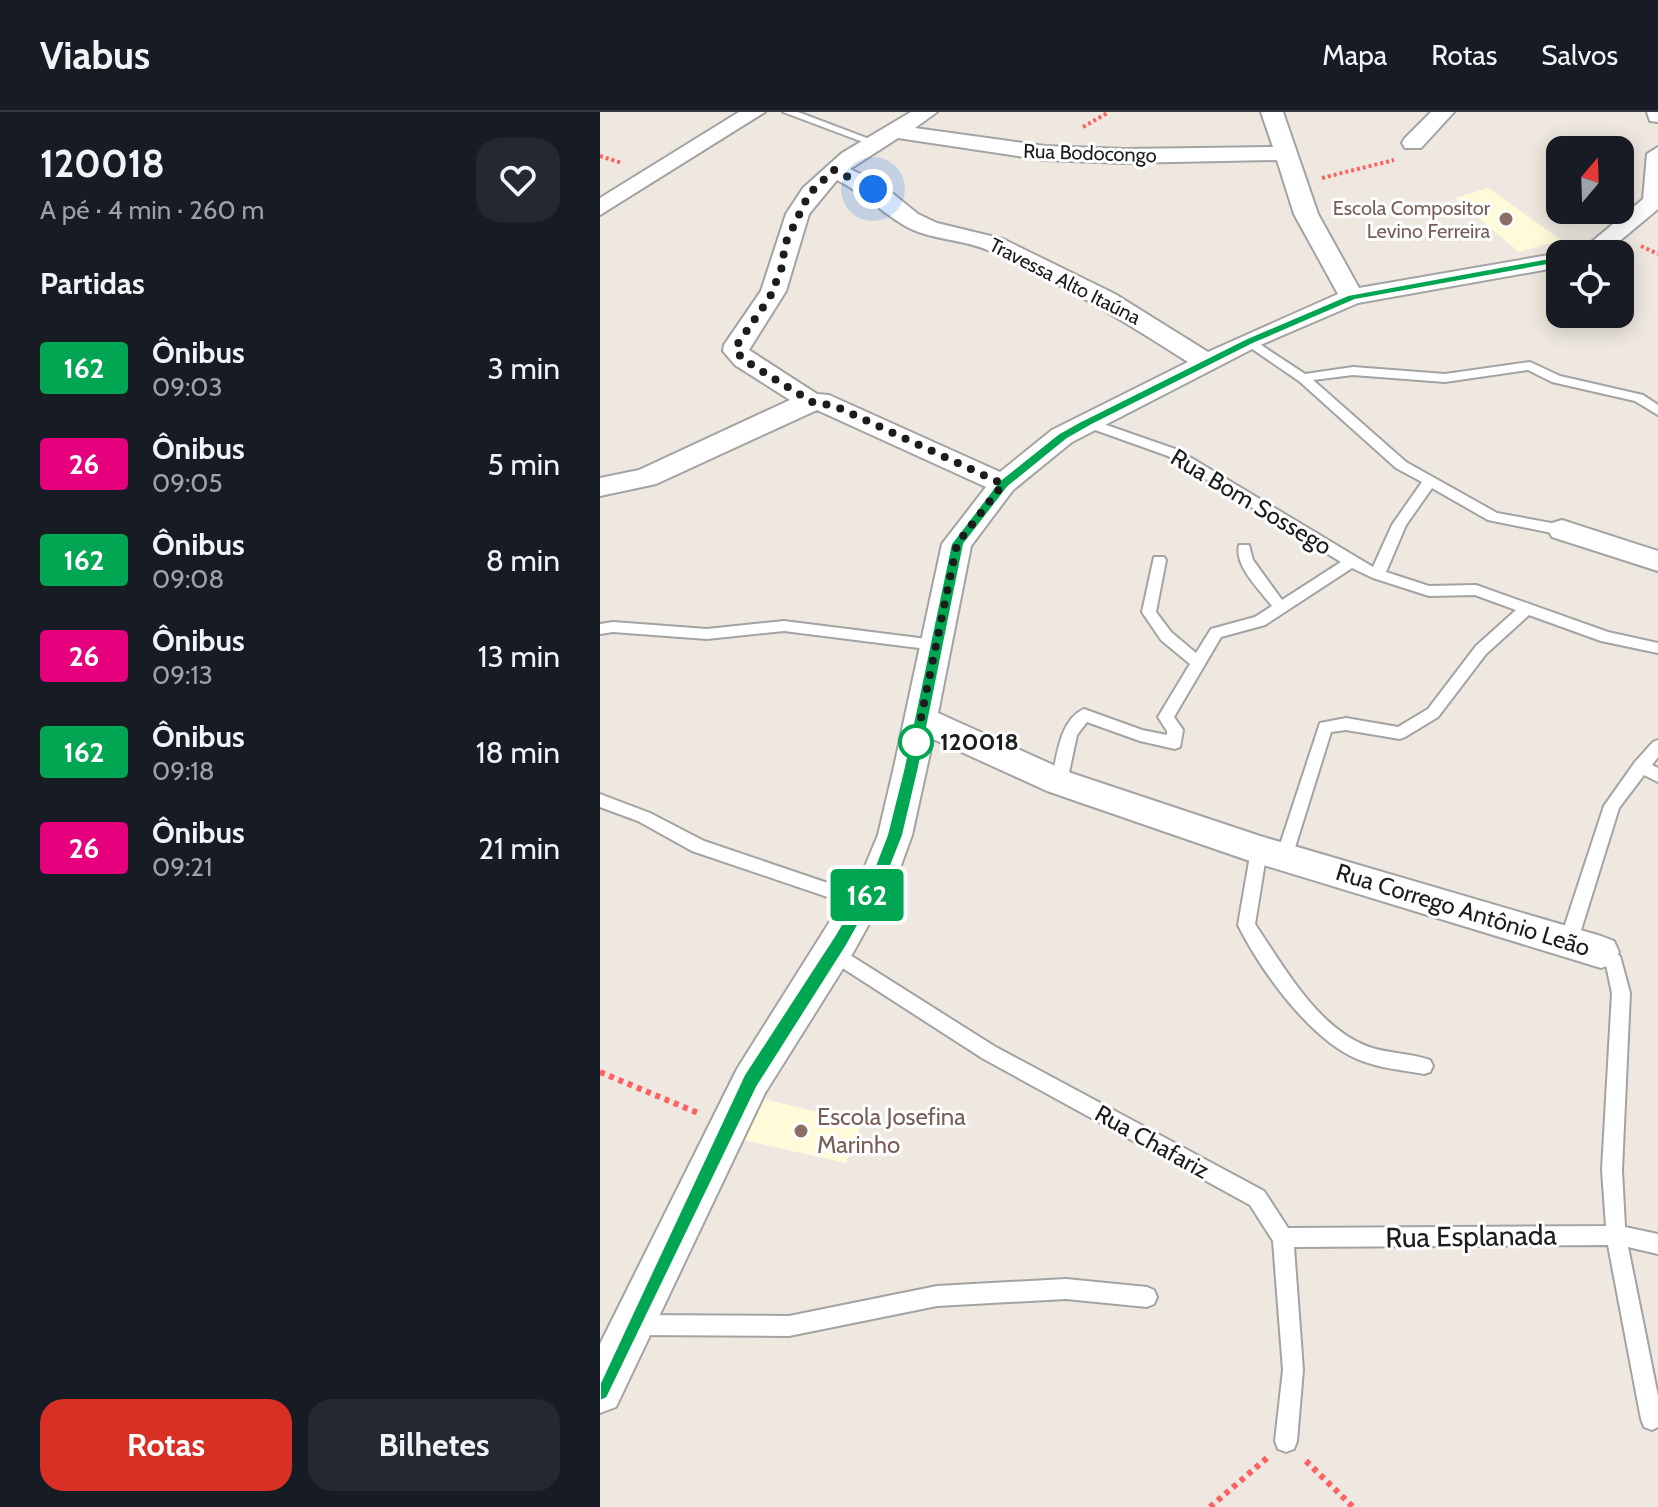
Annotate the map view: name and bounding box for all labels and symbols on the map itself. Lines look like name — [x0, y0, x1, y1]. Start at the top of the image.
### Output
north arrow — [1546, 136, 1634, 224]
street label: Rua Bodocongo — [1023, 139, 1157, 167]
your location — [853, 169, 893, 209]
place label: Escola Compositor Levino Ferreira — [1333, 196, 1491, 243]
marker: Escola Compositor Levino Ferreira — [1497, 210, 1515, 228]
street label: Travessa Alto Itaúna — [985, 233, 1145, 330]
street label: Rua Bom Sossego — [1166, 442, 1337, 561]
marker: 120018 — [899, 725, 933, 759]
place label: 120018 — [940, 727, 1019, 756]
street label: Rua Corrego Antônio Leão — [1333, 857, 1594, 962]
line badge: 162 — [821, 869, 913, 921]
street label: Rua Chafariz — [1090, 1098, 1214, 1185]
place label: Escola Josefina Marinho — [817, 1102, 966, 1159]
marker: Escola Josefina Marinho — [792, 1122, 810, 1140]
street label: Rua Esplanada — [1385, 1217, 1558, 1254]

